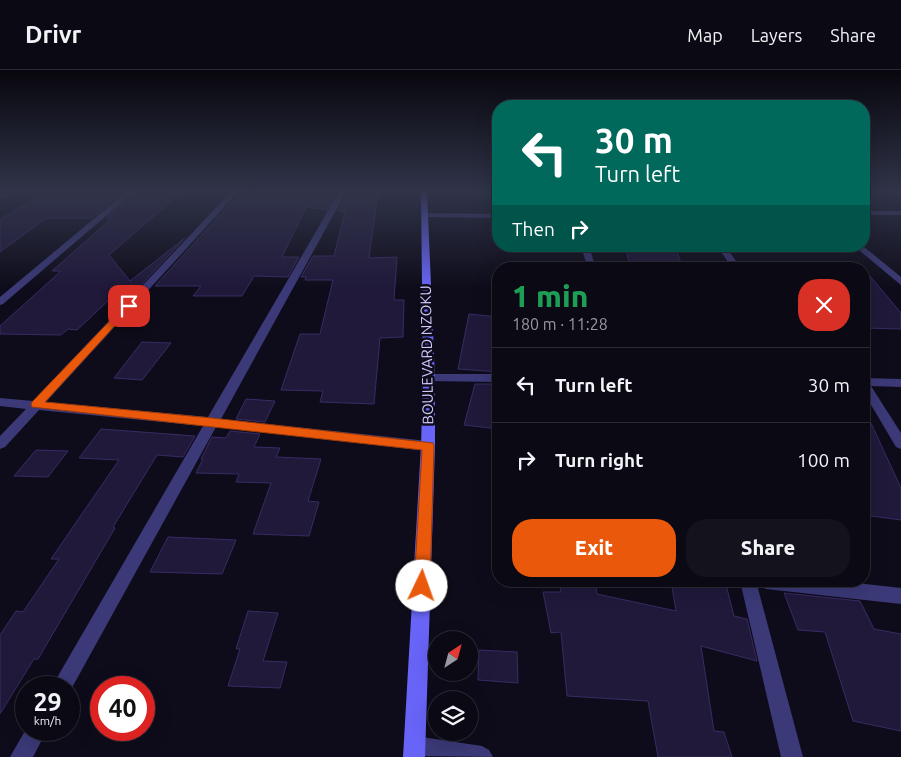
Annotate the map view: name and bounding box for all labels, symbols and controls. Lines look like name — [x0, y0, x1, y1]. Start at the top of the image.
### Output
text: Drivr — [25, 21, 81, 48]
text: Map — [687, 25, 723, 45]
text: Layers — [751, 25, 802, 45]
text: Share — [830, 25, 876, 45]
icon: left — [512, 120, 577, 185]
text: 30 m — [595, 120, 673, 160]
text: Turn left — [595, 161, 680, 186]
icon: right — [565, 215, 593, 243]
text: Then — [512, 218, 555, 240]
text: 1 min — [512, 279, 588, 313]
button: close — [798, 279, 850, 331]
pin — [108, 285, 150, 327]
street label: BOULEVARD NZOKU — [417, 285, 436, 425]
icon: arrive — [115, 292, 143, 320]
text: 180 m · 11:28 — [512, 315, 608, 333]
icon: left — [512, 371, 540, 399]
text: Turn left — [555, 374, 633, 396]
text: 30 m — [808, 374, 850, 396]
icon: right — [512, 446, 540, 474]
text: Turn right — [555, 449, 643, 471]
text: 100 m — [797, 449, 850, 471]
button: Exit — [512, 519, 676, 577]
button: Share — [686, 519, 850, 577]
position arrow — [395, 559, 447, 611]
north arrow — [428, 631, 478, 681]
map controls — [428, 631, 478, 741]
speed limit sign: 40 — [90, 676, 155, 741]
text: 29 — [33, 688, 62, 716]
button: layers — [428, 691, 478, 741]
text: km/h — [34, 714, 61, 727]

